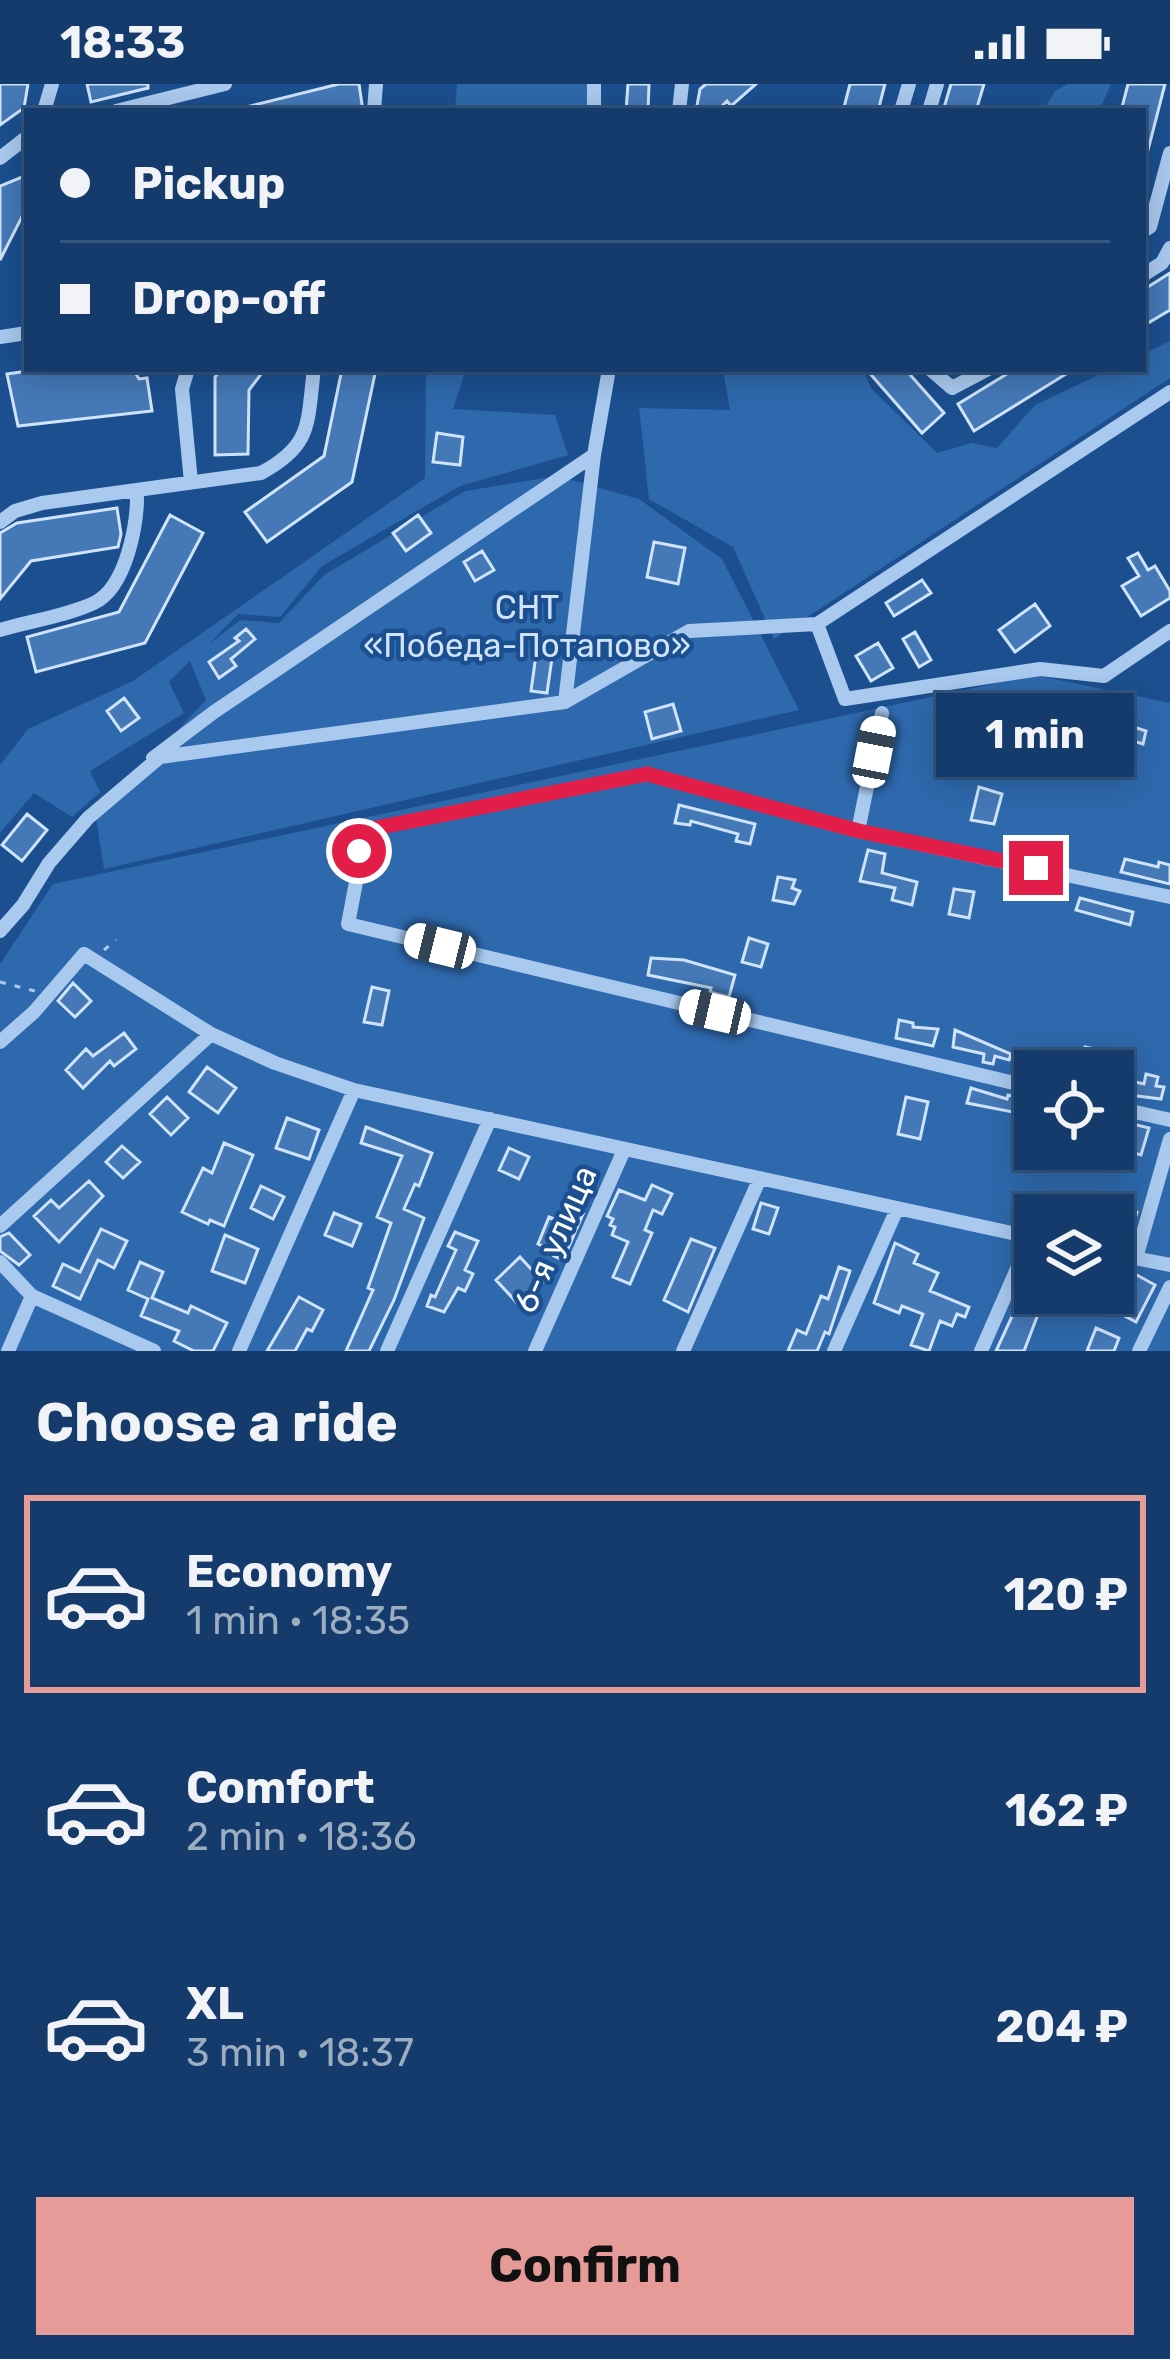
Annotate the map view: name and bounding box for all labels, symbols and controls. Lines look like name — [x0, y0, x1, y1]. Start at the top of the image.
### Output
text: 18:33 — [60, 16, 185, 69]
text: Pickup — [132, 157, 285, 210]
text: Drop-off — [132, 272, 325, 325]
park label: СНТ «Победа-Потапово» — [363, 588, 691, 665]
callout: 1 min — [937, 694, 1135, 778]
text: 1 min — [985, 712, 1085, 758]
car — [849, 713, 899, 791]
route start — [332, 824, 386, 878]
route end — [1009, 841, 1063, 895]
car — [401, 920, 479, 972]
car — [676, 986, 754, 1038]
map controls — [1014, 1050, 1134, 1314]
button: locate — [1014, 1050, 1134, 1170]
street label: 6-я улица — [505, 1159, 605, 1319]
button: layers — [1014, 1194, 1134, 1314]
text: Choose a ride — [36, 1391, 398, 1455]
icon: car — [42, 1540, 150, 1648]
text: Economy — [186, 1545, 392, 1598]
text: 120 ₽ — [1004, 1568, 1128, 1621]
text: 1 min · 18:35 — [186, 1598, 410, 1644]
icon: car — [42, 1756, 150, 1864]
text: Comfort — [186, 1761, 375, 1814]
text: 162 ₽ — [1005, 1784, 1128, 1837]
text: 2 min · 18:36 — [186, 1814, 417, 1860]
icon: car — [42, 1972, 150, 2080]
text: XL — [186, 1977, 244, 2030]
text: 204 ₽ — [995, 2000, 1128, 2053]
text: 3 min · 18:37 — [186, 2030, 414, 2076]
button: Confirm — [36, 2197, 1134, 2335]

